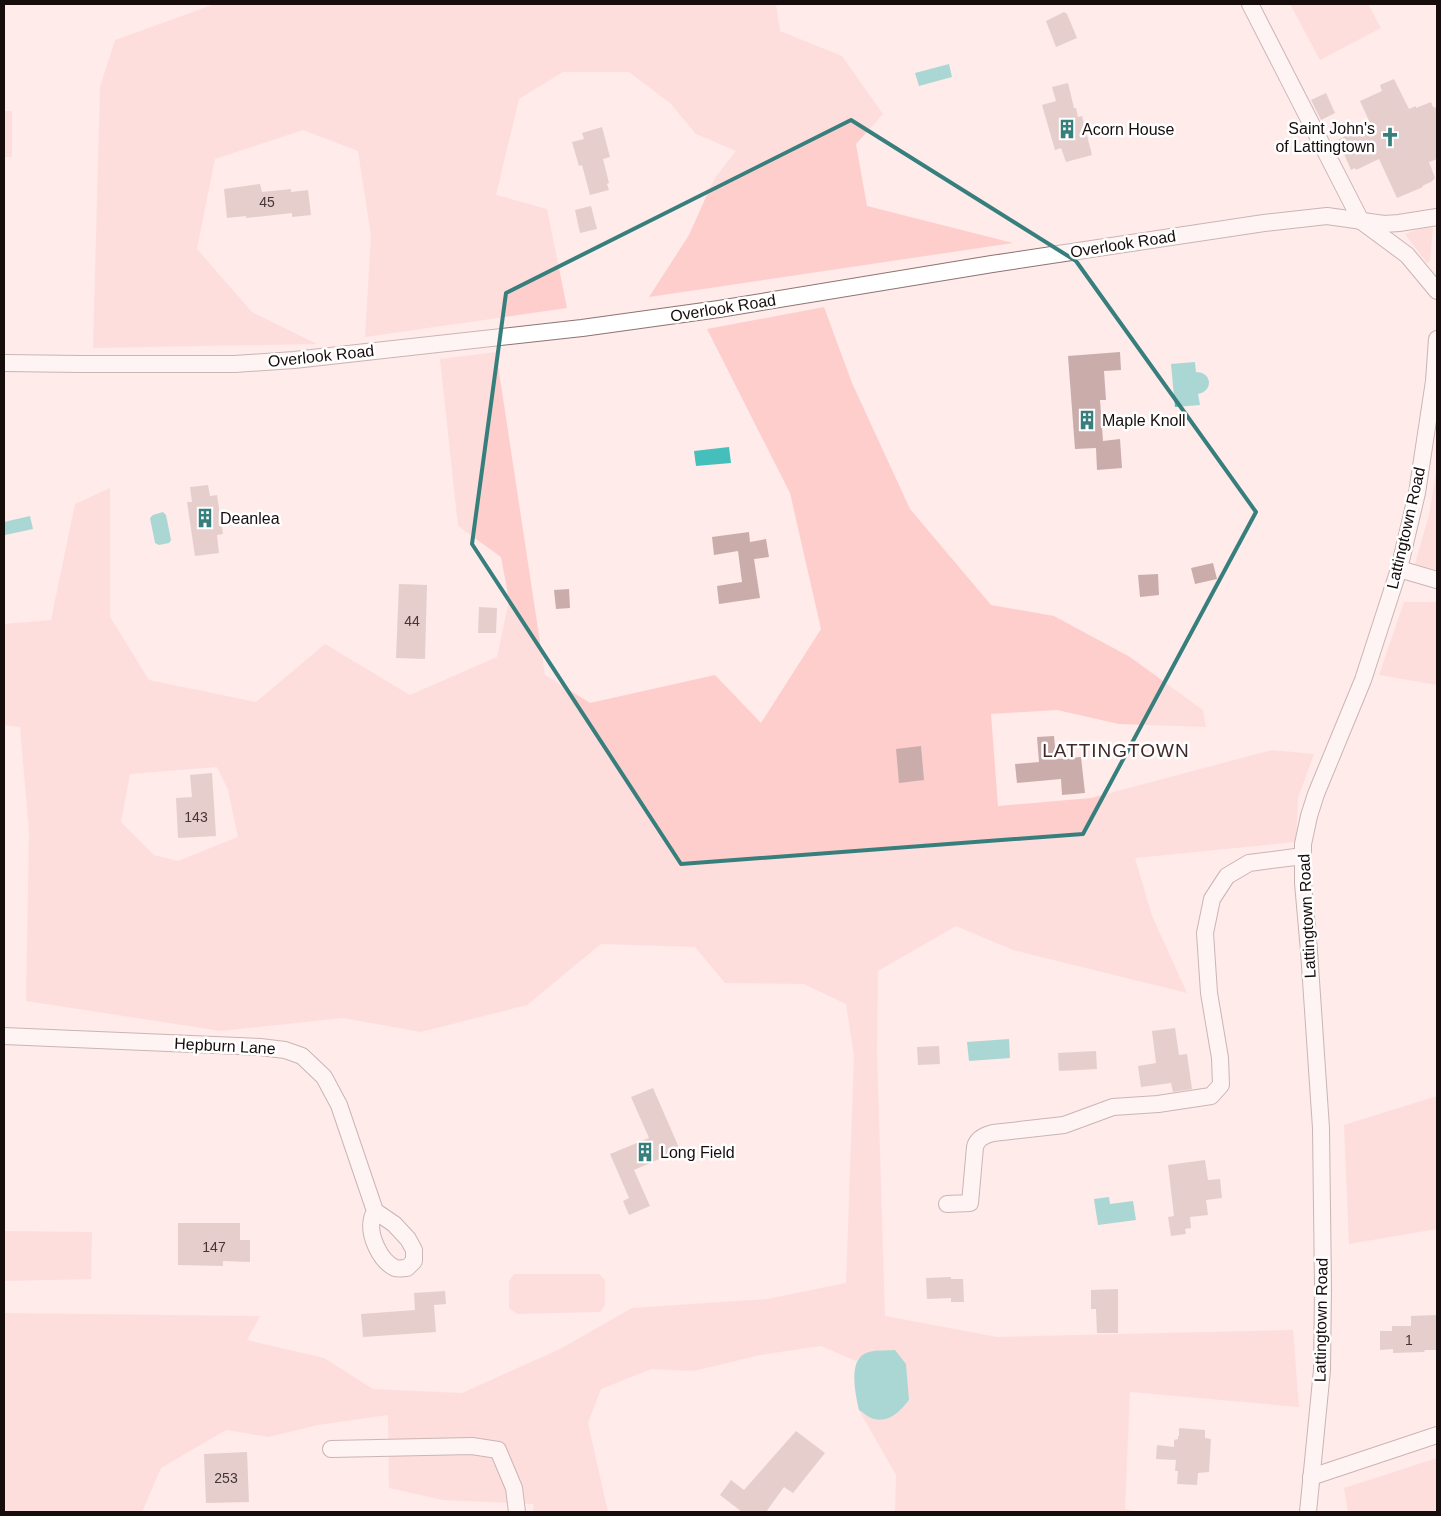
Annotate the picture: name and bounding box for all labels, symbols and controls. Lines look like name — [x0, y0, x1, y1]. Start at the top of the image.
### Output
building icon: Acorn House — [1056, 118, 1078, 140]
place label: Saint John's of Lattingtown — [1275, 120, 1375, 155]
place label: Acorn House — [1082, 121, 1175, 138]
church icon: Saint John's of Lattingtown — [1379, 126, 1401, 148]
house number: 45 — [259, 194, 275, 210]
street label: Overlook Road — [1069, 227, 1177, 261]
street label: Overlook Road — [669, 291, 777, 325]
street label: Overlook Road — [267, 342, 375, 370]
building icon: Maple Knoll — [1076, 409, 1098, 431]
place label: Maple Knoll — [1102, 412, 1186, 429]
street label: Lattingtown Road — [1384, 465, 1428, 591]
building icon: Deanlea — [194, 507, 216, 529]
place label: Deanlea — [220, 510, 280, 527]
house number: 44 — [404, 613, 420, 629]
district label: LATTINGTOWN — [1042, 740, 1190, 761]
house number: 143 — [184, 809, 208, 825]
street label: Lattingtown Road — [1295, 853, 1319, 979]
street label: Hepburn Lane — [174, 1035, 276, 1057]
building icon: Long Field — [634, 1141, 656, 1163]
place label: Long Field — [660, 1144, 735, 1161]
house number: 147 — [202, 1239, 226, 1255]
street label: Lattingtown Road — [1311, 1258, 1331, 1382]
house number: 1 — [1405, 1332, 1413, 1348]
house number: 253 — [214, 1470, 238, 1486]

